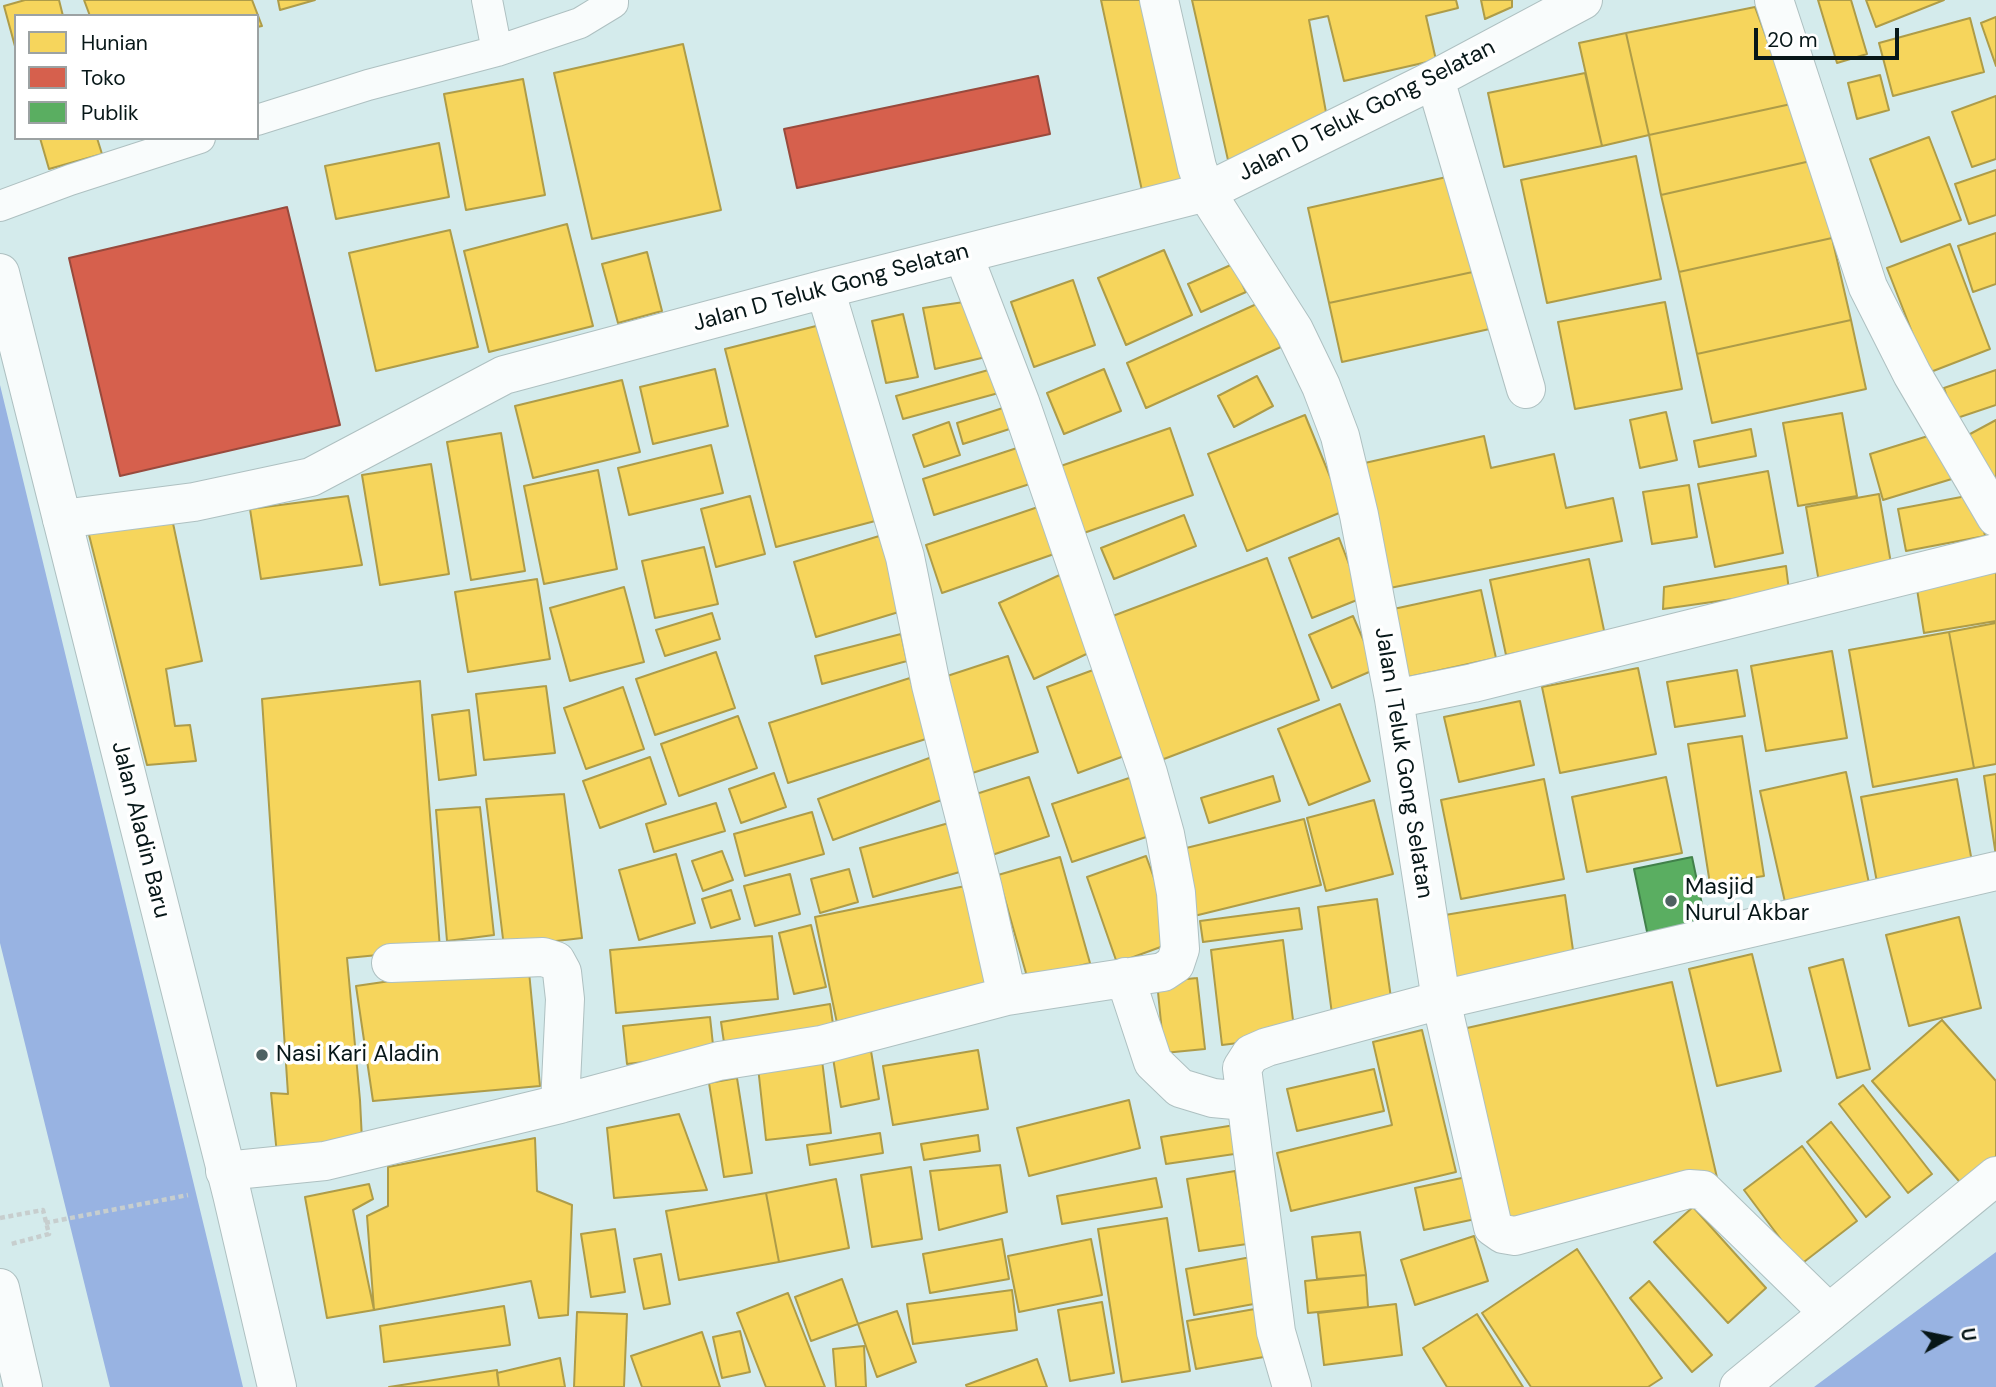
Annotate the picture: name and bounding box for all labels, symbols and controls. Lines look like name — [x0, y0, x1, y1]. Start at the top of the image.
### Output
legend — [14, 14, 259, 140]
scale bar — [1758, 14, 1903, 58]
text: 20 m — [1767, 26, 1818, 54]
text: Hunian — [81, 29, 148, 57]
street label: Jalan D Teluk Gong Selatan — [1234, 34, 1500, 188]
text: Toko — [81, 64, 126, 92]
text: Publik — [81, 99, 139, 127]
street label: Jalan D Teluk Gong Selatan — [690, 238, 972, 338]
street label: Jalan I Teluk Gong Selatan — [1368, 625, 1438, 901]
street label: Jalan Aladin Baru — [105, 739, 175, 921]
place label: Masjid Nurul Akbar — [1685, 874, 1809, 928]
marker: Masjid Nurul Akbar — [1663, 893, 1679, 909]
place label: Nasi Kari Aladin — [276, 1041, 439, 1069]
marker: Nasi Kari Aladin — [254, 1047, 270, 1063]
north arrow — [1912, 1303, 1982, 1373]
text: U — [1955, 1326, 1982, 1343]

